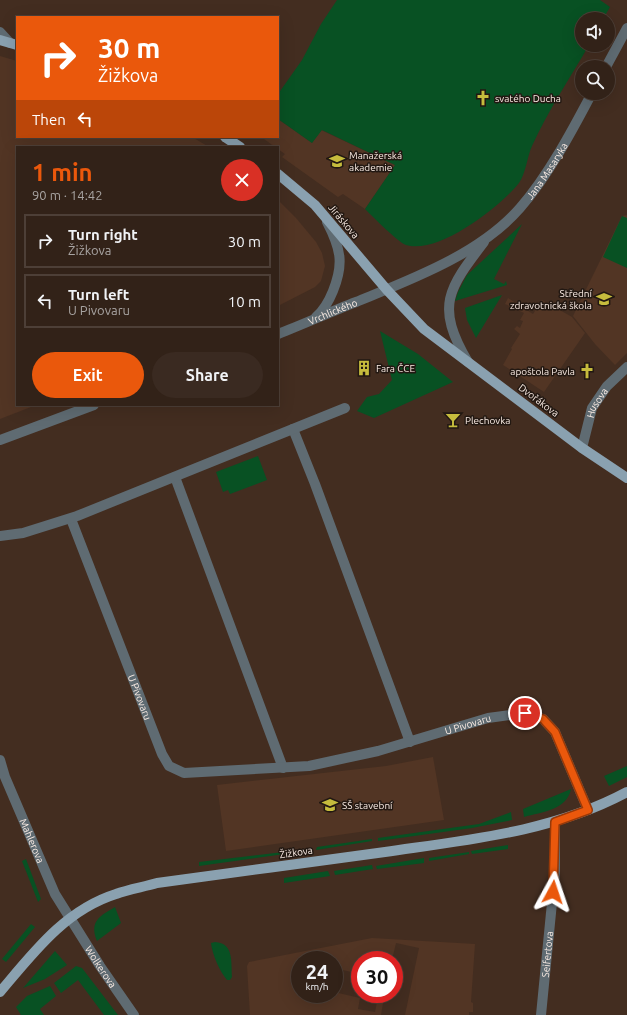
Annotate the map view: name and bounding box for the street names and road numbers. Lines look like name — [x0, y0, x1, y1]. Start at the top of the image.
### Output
street label: Jana Masaryka — [524, 141, 570, 202]
street label: Jiráskova — [326, 202, 361, 241]
street label: Vrchlického — [307, 297, 359, 327]
street label: Dvořákova — [516, 382, 561, 419]
street label: Husova — [585, 386, 610, 419]
street label: U Pivovaru — [126, 673, 153, 722]
street label: U Pivovaru — [443, 712, 492, 737]
street label: Mahlerova — [17, 817, 46, 865]
street label: Žižkova — [279, 844, 313, 860]
street label: Seifertova — [540, 931, 555, 978]
street label: Wolkerova — [83, 944, 118, 990]

